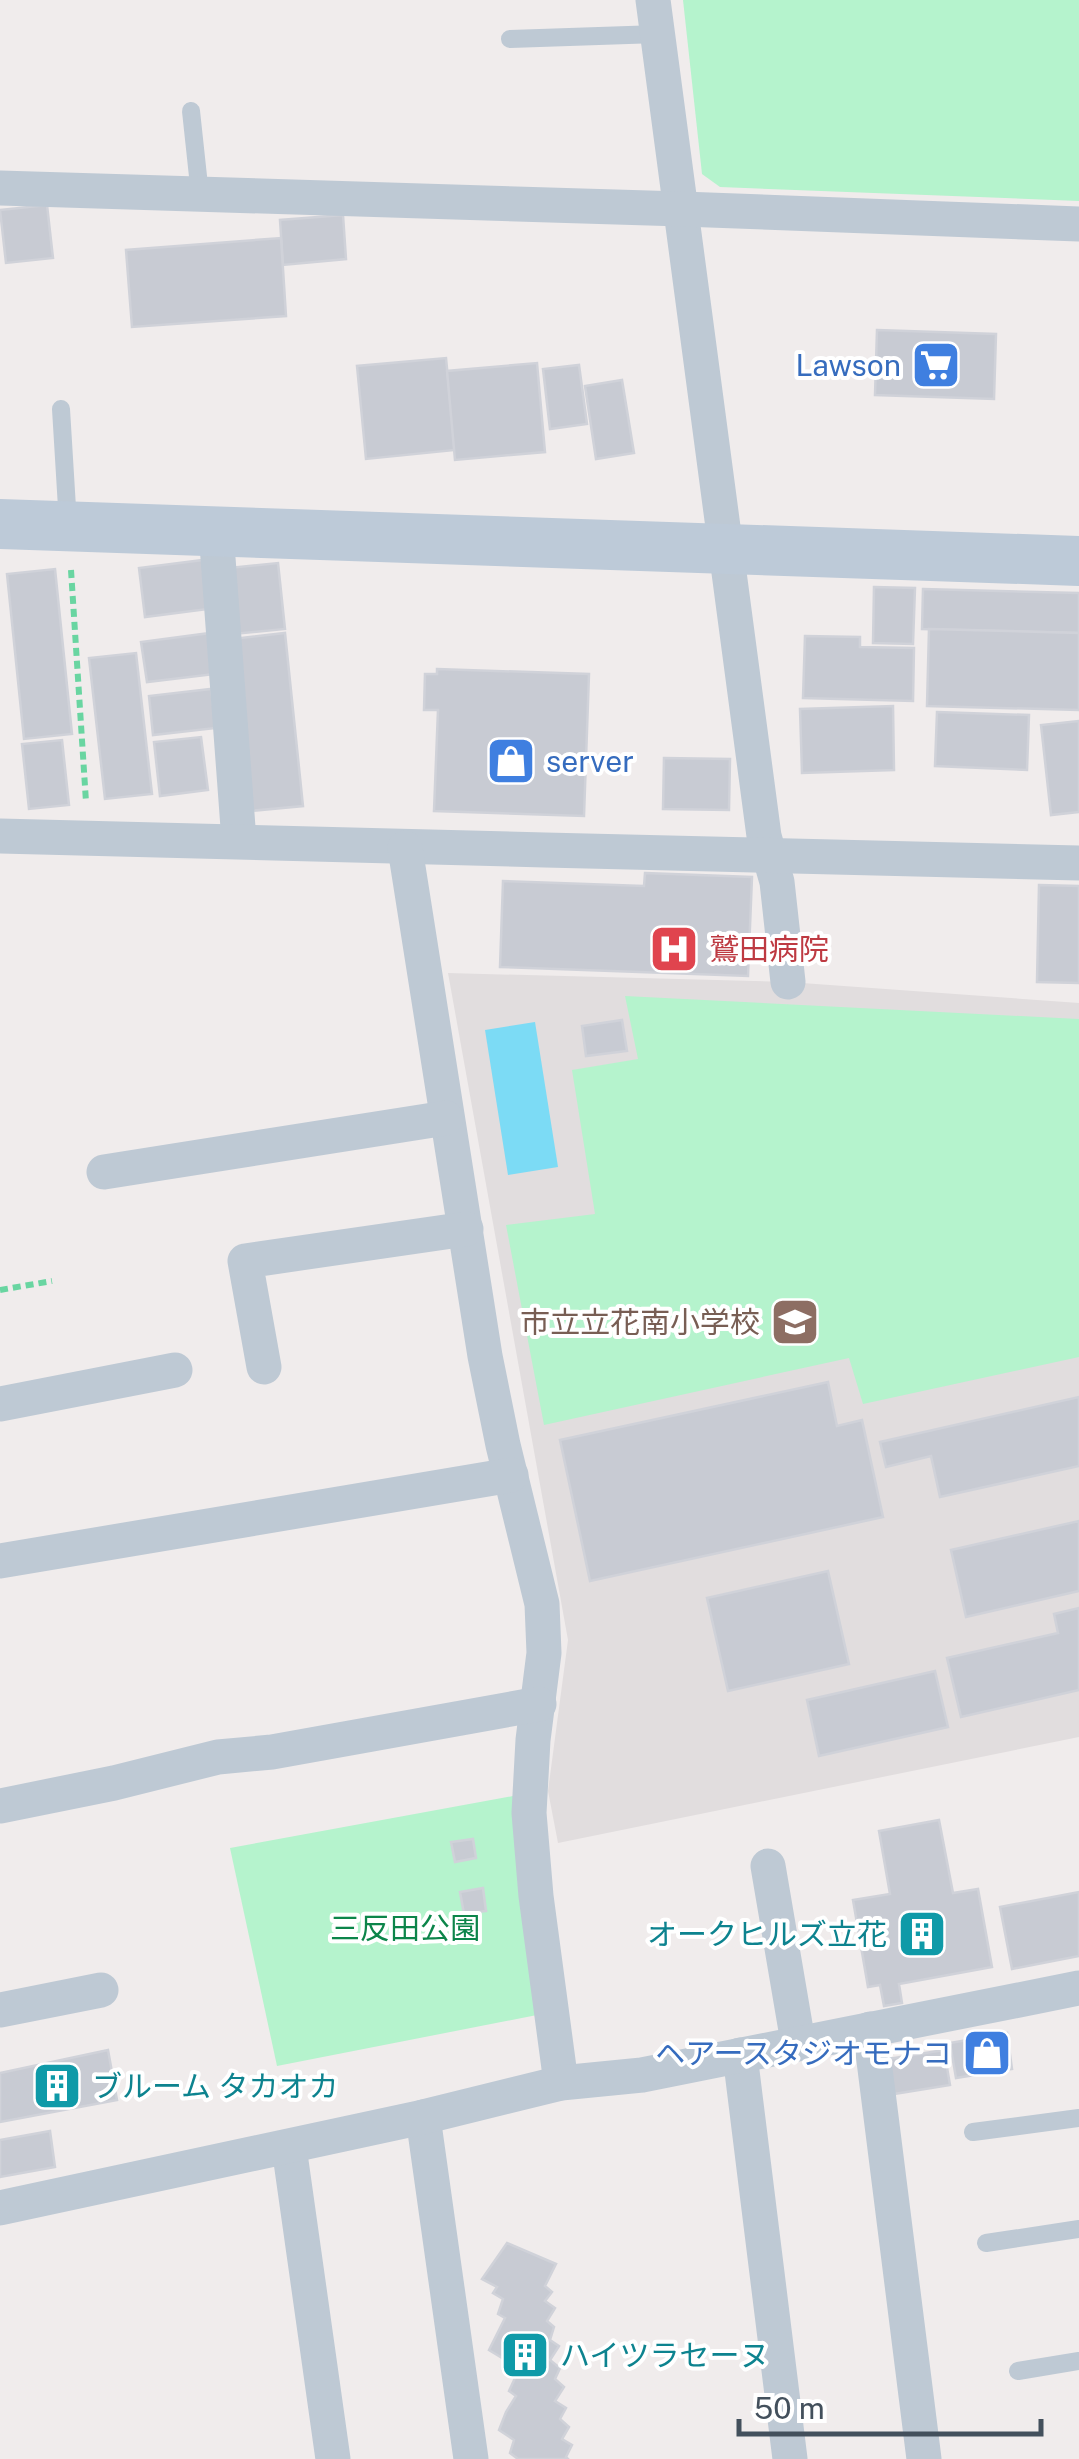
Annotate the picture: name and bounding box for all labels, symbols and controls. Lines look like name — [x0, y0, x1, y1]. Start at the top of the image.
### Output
supermarket icon: Lawson — [910, 339, 962, 391]
place label: Lawson — [796, 347, 901, 383]
shop icon: server — [485, 735, 537, 787]
place label: server — [546, 743, 634, 779]
hospital icon: 鷲田病院 — [648, 923, 700, 975]
place label: 鷲田病院 — [709, 931, 829, 967]
school or university icon: 市立立花南小学校 — [769, 1296, 821, 1348]
place label: 市立立花南小学校 — [520, 1304, 760, 1340]
building icon: オークヒルズ立花 — [896, 1908, 948, 1960]
park label: 三反田公園 — [330, 1910, 480, 1946]
place label: オークヒルズ立花 — [647, 1916, 887, 1952]
shop icon: ヘアースタジオモナコ — [961, 2027, 1013, 2079]
place label: ヘアースタジオモナコ — [655, 2035, 952, 2071]
building icon: ブルーム タカオカ — [31, 2060, 83, 2112]
place label: ブルーム タカオカ — [92, 2068, 338, 2104]
building icon: ハイツラセーヌ — [499, 2329, 551, 2381]
place label: ハイツラセーヌ — [560, 2337, 769, 2373]
scale bar — [739, 2374, 1042, 2436]
text: 50 m — [754, 2390, 825, 2426]

